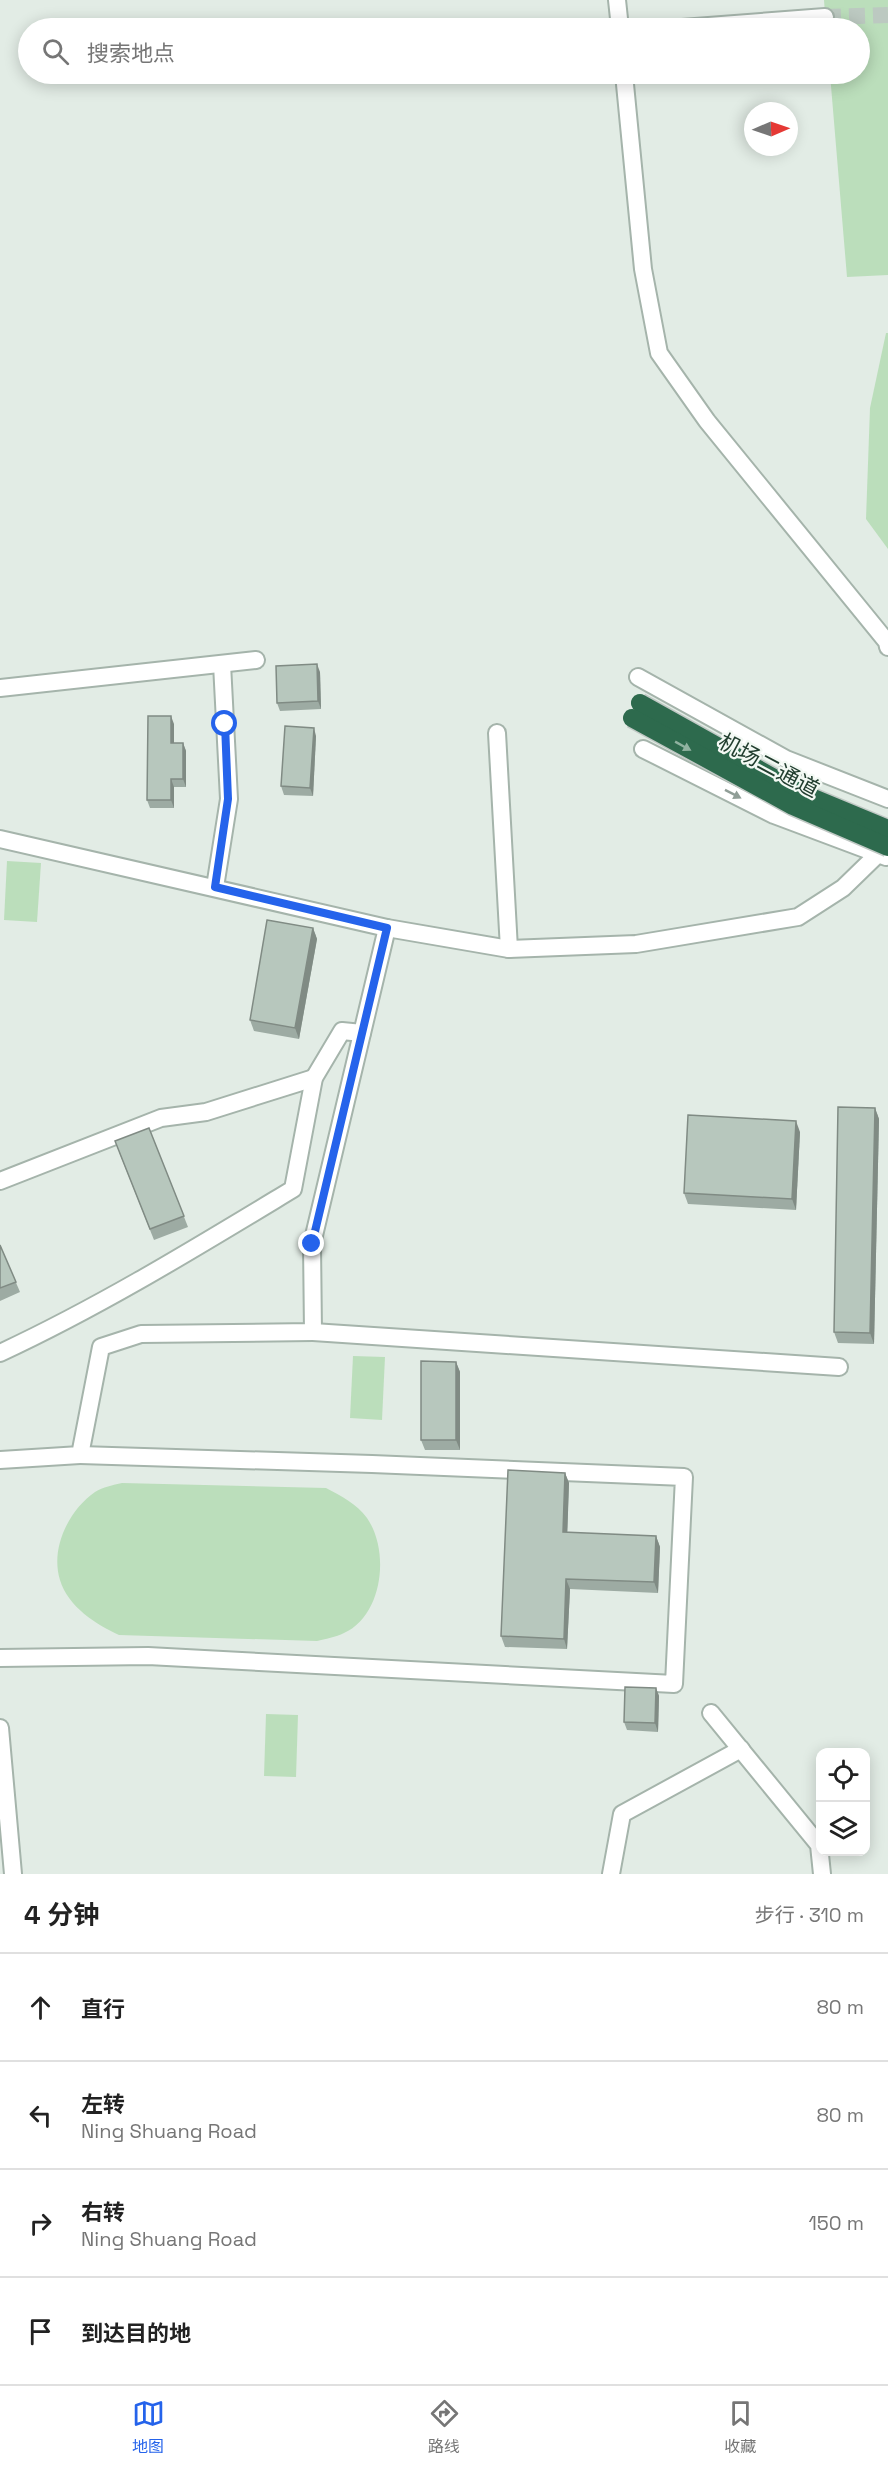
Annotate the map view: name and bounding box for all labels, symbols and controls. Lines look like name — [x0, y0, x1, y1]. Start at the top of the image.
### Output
search box — [18, 18, 870, 84]
icon: search — [39, 35, 72, 68]
text: 搜索地点 — [87, 39, 175, 67]
north arrow — [744, 102, 798, 156]
route start — [211, 710, 237, 736]
street label: 机场二通道 — [714, 727, 824, 803]
one-way arrow — [675, 741, 692, 751]
one-way arrow — [725, 790, 742, 799]
route end — [298, 1230, 324, 1256]
map controls — [816, 1748, 870, 1856]
button: locate — [816, 1748, 870, 1802]
button: layers — [816, 1802, 870, 1856]
text: 4 分钟 — [24, 1898, 99, 1932]
text: 步行 · 310 m — [755, 1902, 864, 1928]
icon: ahead — [24, 1991, 57, 2024]
text: 80 m — [816, 1994, 864, 2020]
text: 直行 — [81, 1995, 125, 2023]
text: 左转 — [81, 2090, 125, 2118]
icon: left — [24, 2099, 57, 2132]
text: 80 m — [816, 2102, 864, 2128]
text: Ning Shuang Road — [81, 2118, 257, 2144]
text: 右转 — [81, 2198, 125, 2226]
icon: right — [24, 2207, 57, 2240]
text: 150 m — [809, 2210, 864, 2236]
text: Ning Shuang Road — [81, 2226, 257, 2252]
icon: arrive — [24, 2315, 57, 2348]
text: 到达目的地 — [81, 2319, 191, 2347]
tab: 地图 — [132, 2397, 165, 2457]
tab: 路线 — [428, 2397, 461, 2457]
tab: 收藏 — [724, 2397, 757, 2457]

